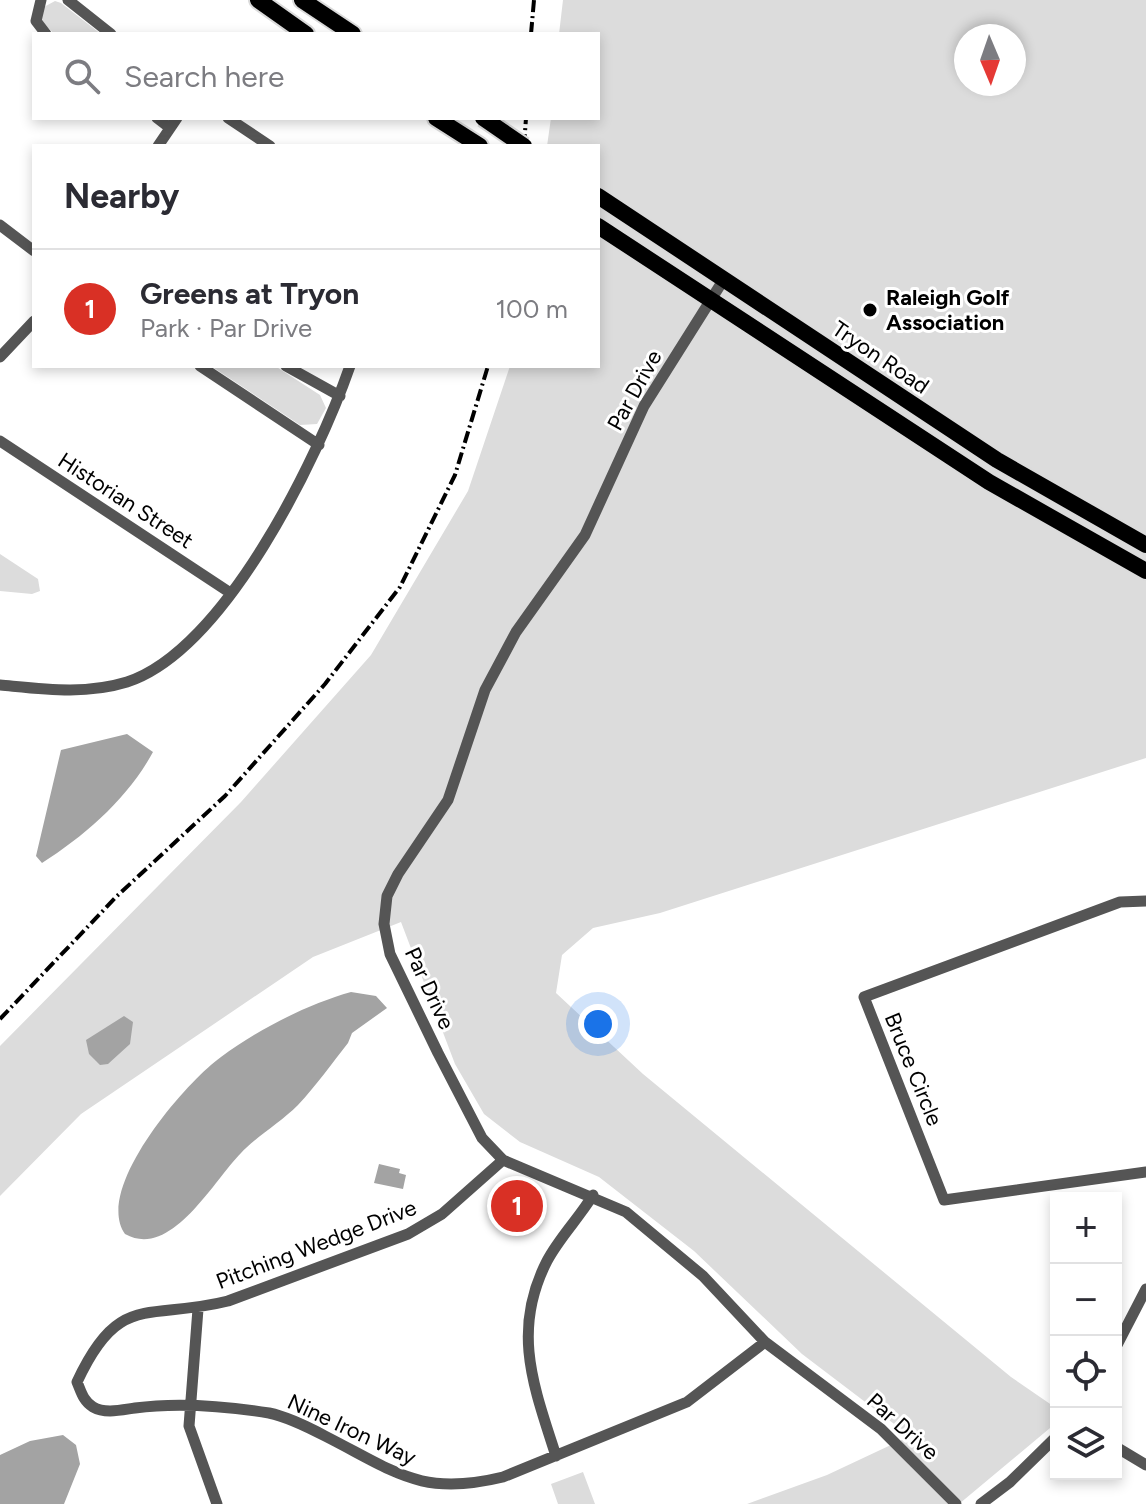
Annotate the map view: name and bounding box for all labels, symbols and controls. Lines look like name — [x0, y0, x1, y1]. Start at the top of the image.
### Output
north arrow — [954, 24, 1026, 96]
search box — [32, 32, 600, 120]
icon: search — [60, 54, 104, 98]
text: Search here — [124, 58, 284, 95]
text: Nearby — [64, 176, 179, 217]
text: Greens at Tryon — [140, 275, 359, 312]
place label: Raleigh Golf Association — [886, 284, 1010, 336]
text: 1 — [85, 293, 95, 325]
text: 100 m — [495, 293, 568, 325]
marker: Raleigh Golf Association — [861, 301, 879, 319]
text: Park · Par Drive — [140, 312, 312, 344]
street label: Tryon Road — [827, 315, 934, 400]
street label: Par Drive — [601, 345, 667, 435]
street label: Historian Street — [53, 447, 198, 554]
street label: Par Drive — [399, 943, 460, 1034]
your location — [578, 1004, 618, 1044]
street label: Bruce Circle — [879, 1009, 948, 1130]
pin: 1 — [491, 1176, 543, 1236]
map controls — [1050, 1192, 1122, 1480]
button: + — [1050, 1192, 1122, 1264]
street label: Pitching Wedge Drive — [212, 1194, 420, 1295]
button: − — [1050, 1264, 1122, 1336]
button: locate — [1050, 1336, 1122, 1408]
street label: Par Drive — [861, 1387, 944, 1466]
street label: Nine Iron Way — [283, 1388, 421, 1471]
button: layers — [1050, 1408, 1122, 1480]

